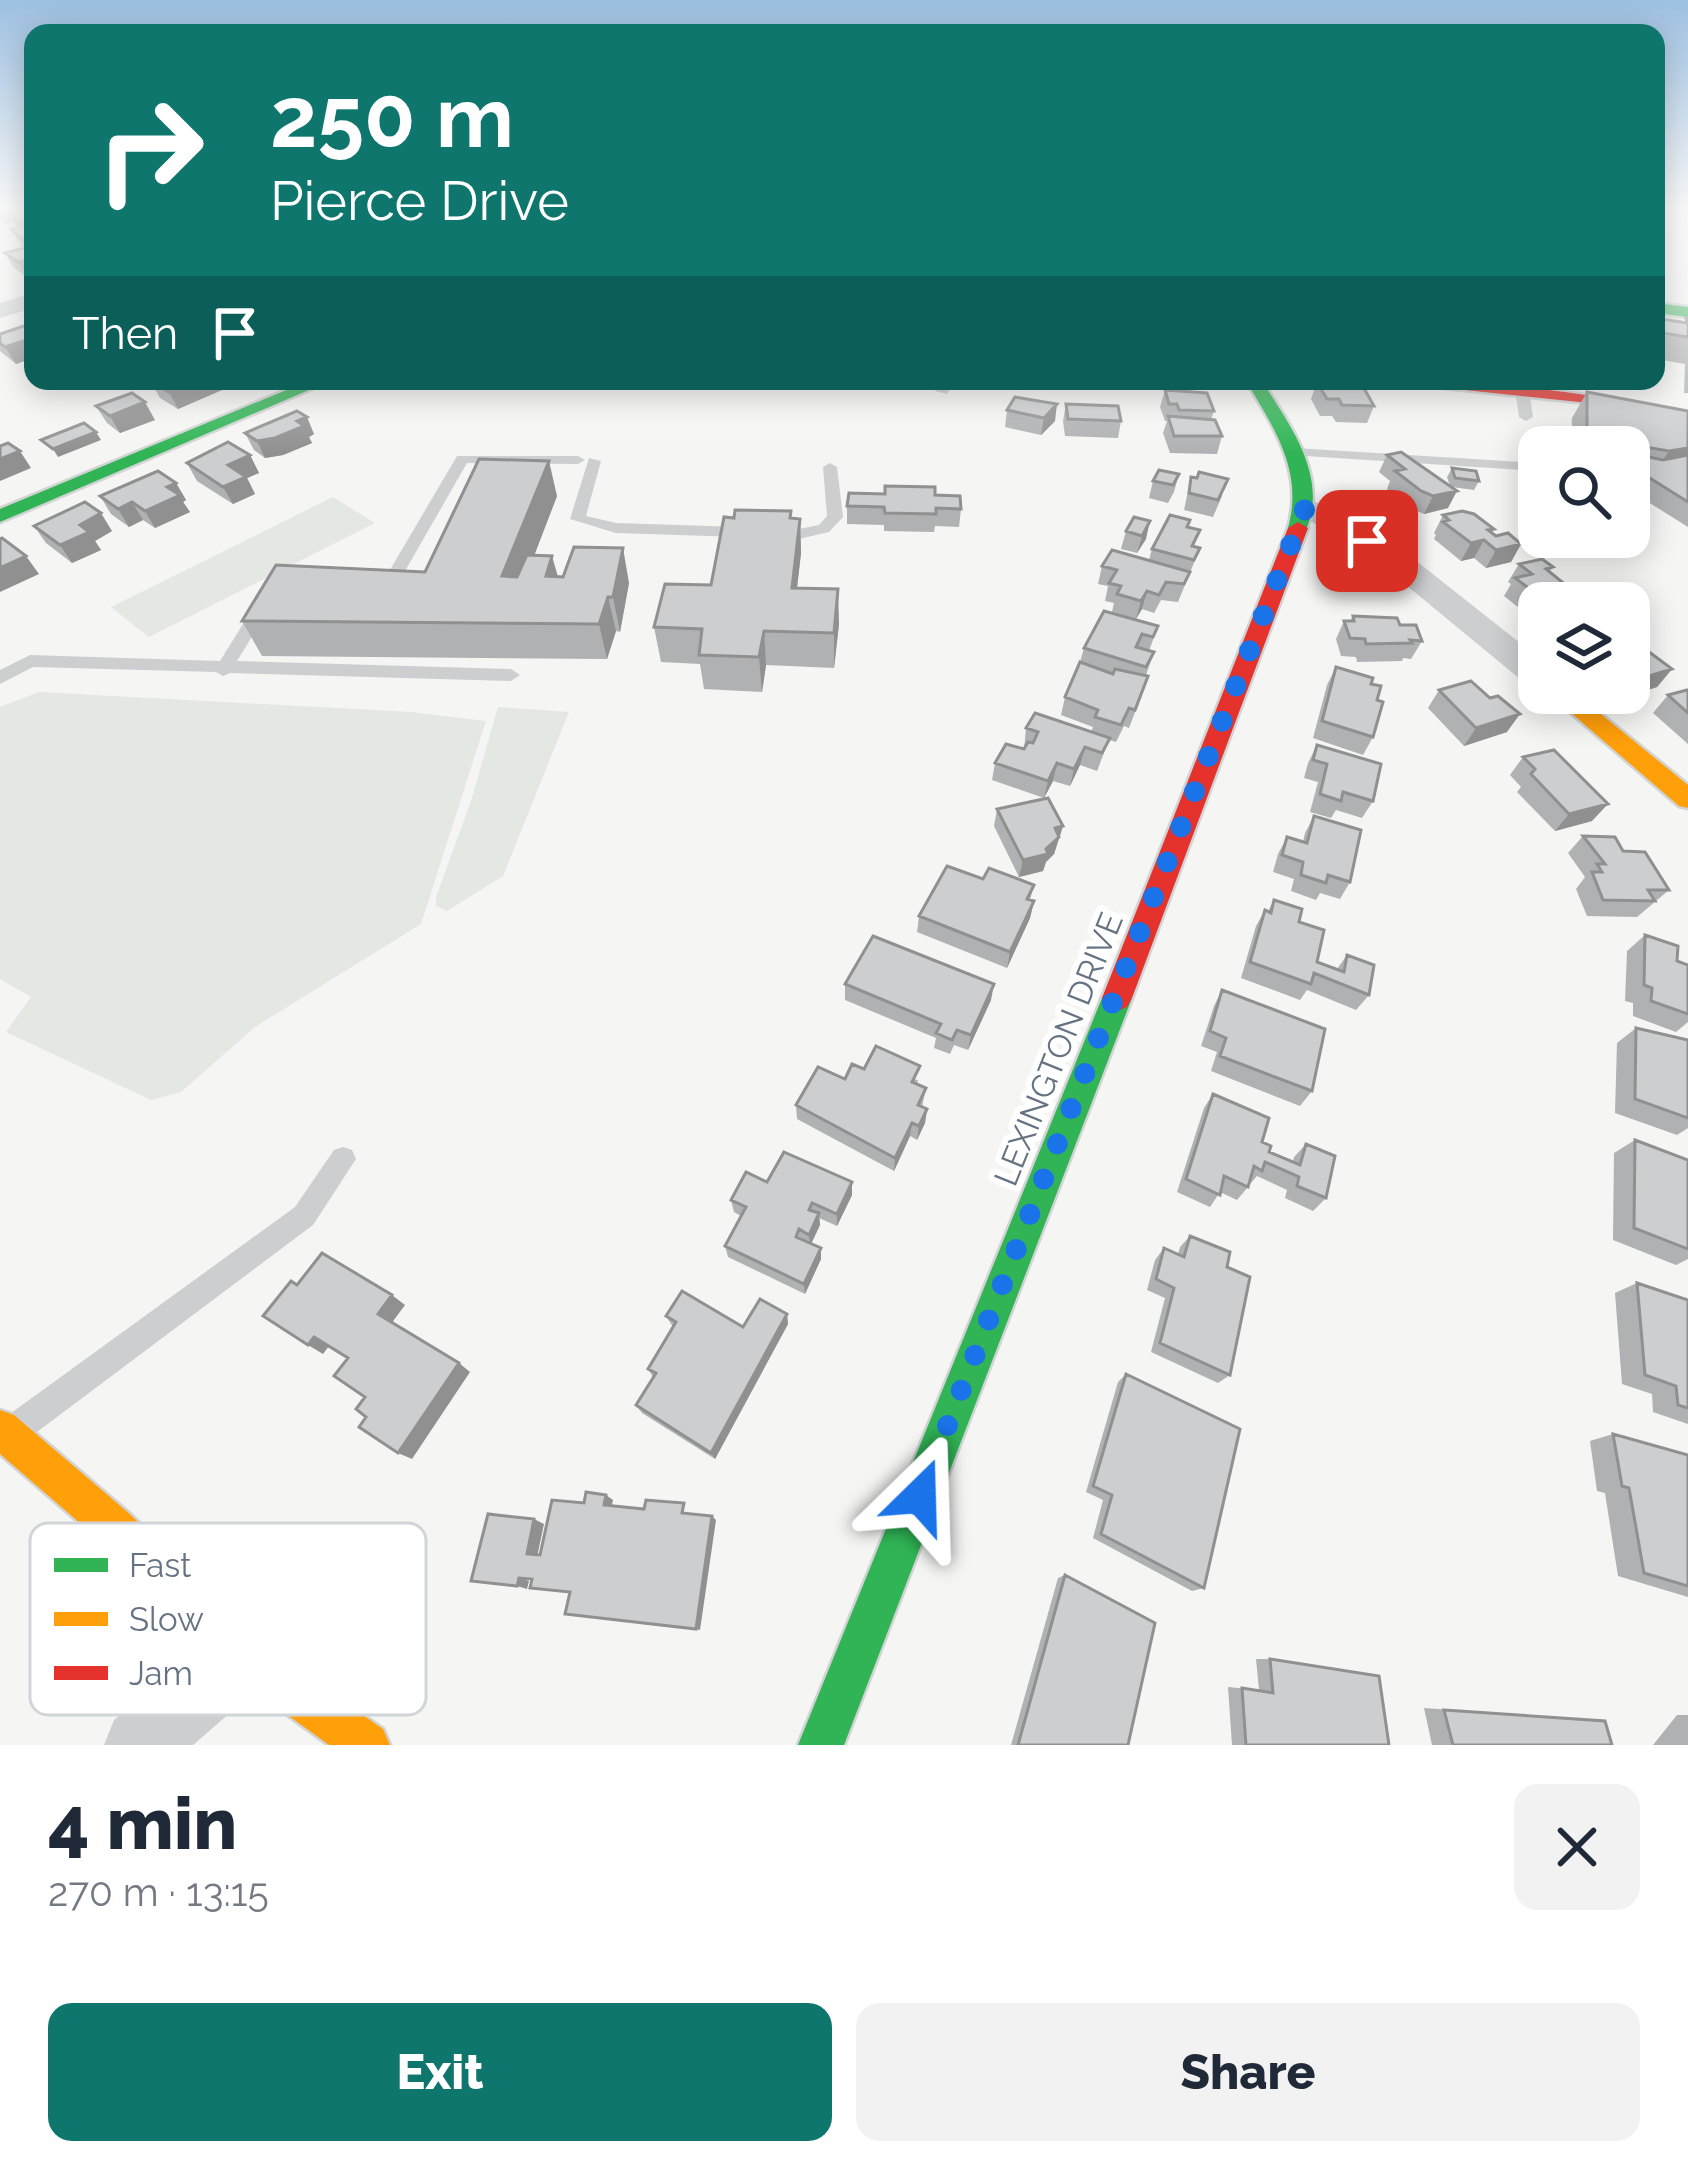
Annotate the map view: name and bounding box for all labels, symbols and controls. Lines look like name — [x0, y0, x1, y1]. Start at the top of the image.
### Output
text: 250 m — [270, 68, 514, 167]
icon: right — [72, 72, 228, 228]
text: Pierce Drive — [270, 169, 569, 233]
icon: arrive — [202, 300, 268, 366]
text: Then — [72, 307, 178, 360]
map controls — [1518, 426, 1650, 714]
button: search — [1518, 426, 1650, 558]
pin — [1316, 490, 1418, 592]
icon: arrive — [1334, 508, 1400, 574]
button: layers — [1518, 582, 1650, 714]
street label: LEXINGTON DRIVE — [986, 907, 1131, 1191]
position arrow — [857, 1433, 983, 1559]
legend — [30, 1523, 426, 1715]
text: Fast — [129, 1546, 191, 1585]
text: Slow — [129, 1600, 204, 1639]
text: Jam — [129, 1654, 193, 1693]
text: 4 min — [48, 1781, 237, 1866]
button: close — [1514, 1784, 1640, 1910]
text: 270 m · 13:15 — [48, 1869, 269, 1915]
button: Exit — [48, 2003, 832, 2141]
button: Share — [856, 2003, 1640, 2141]

